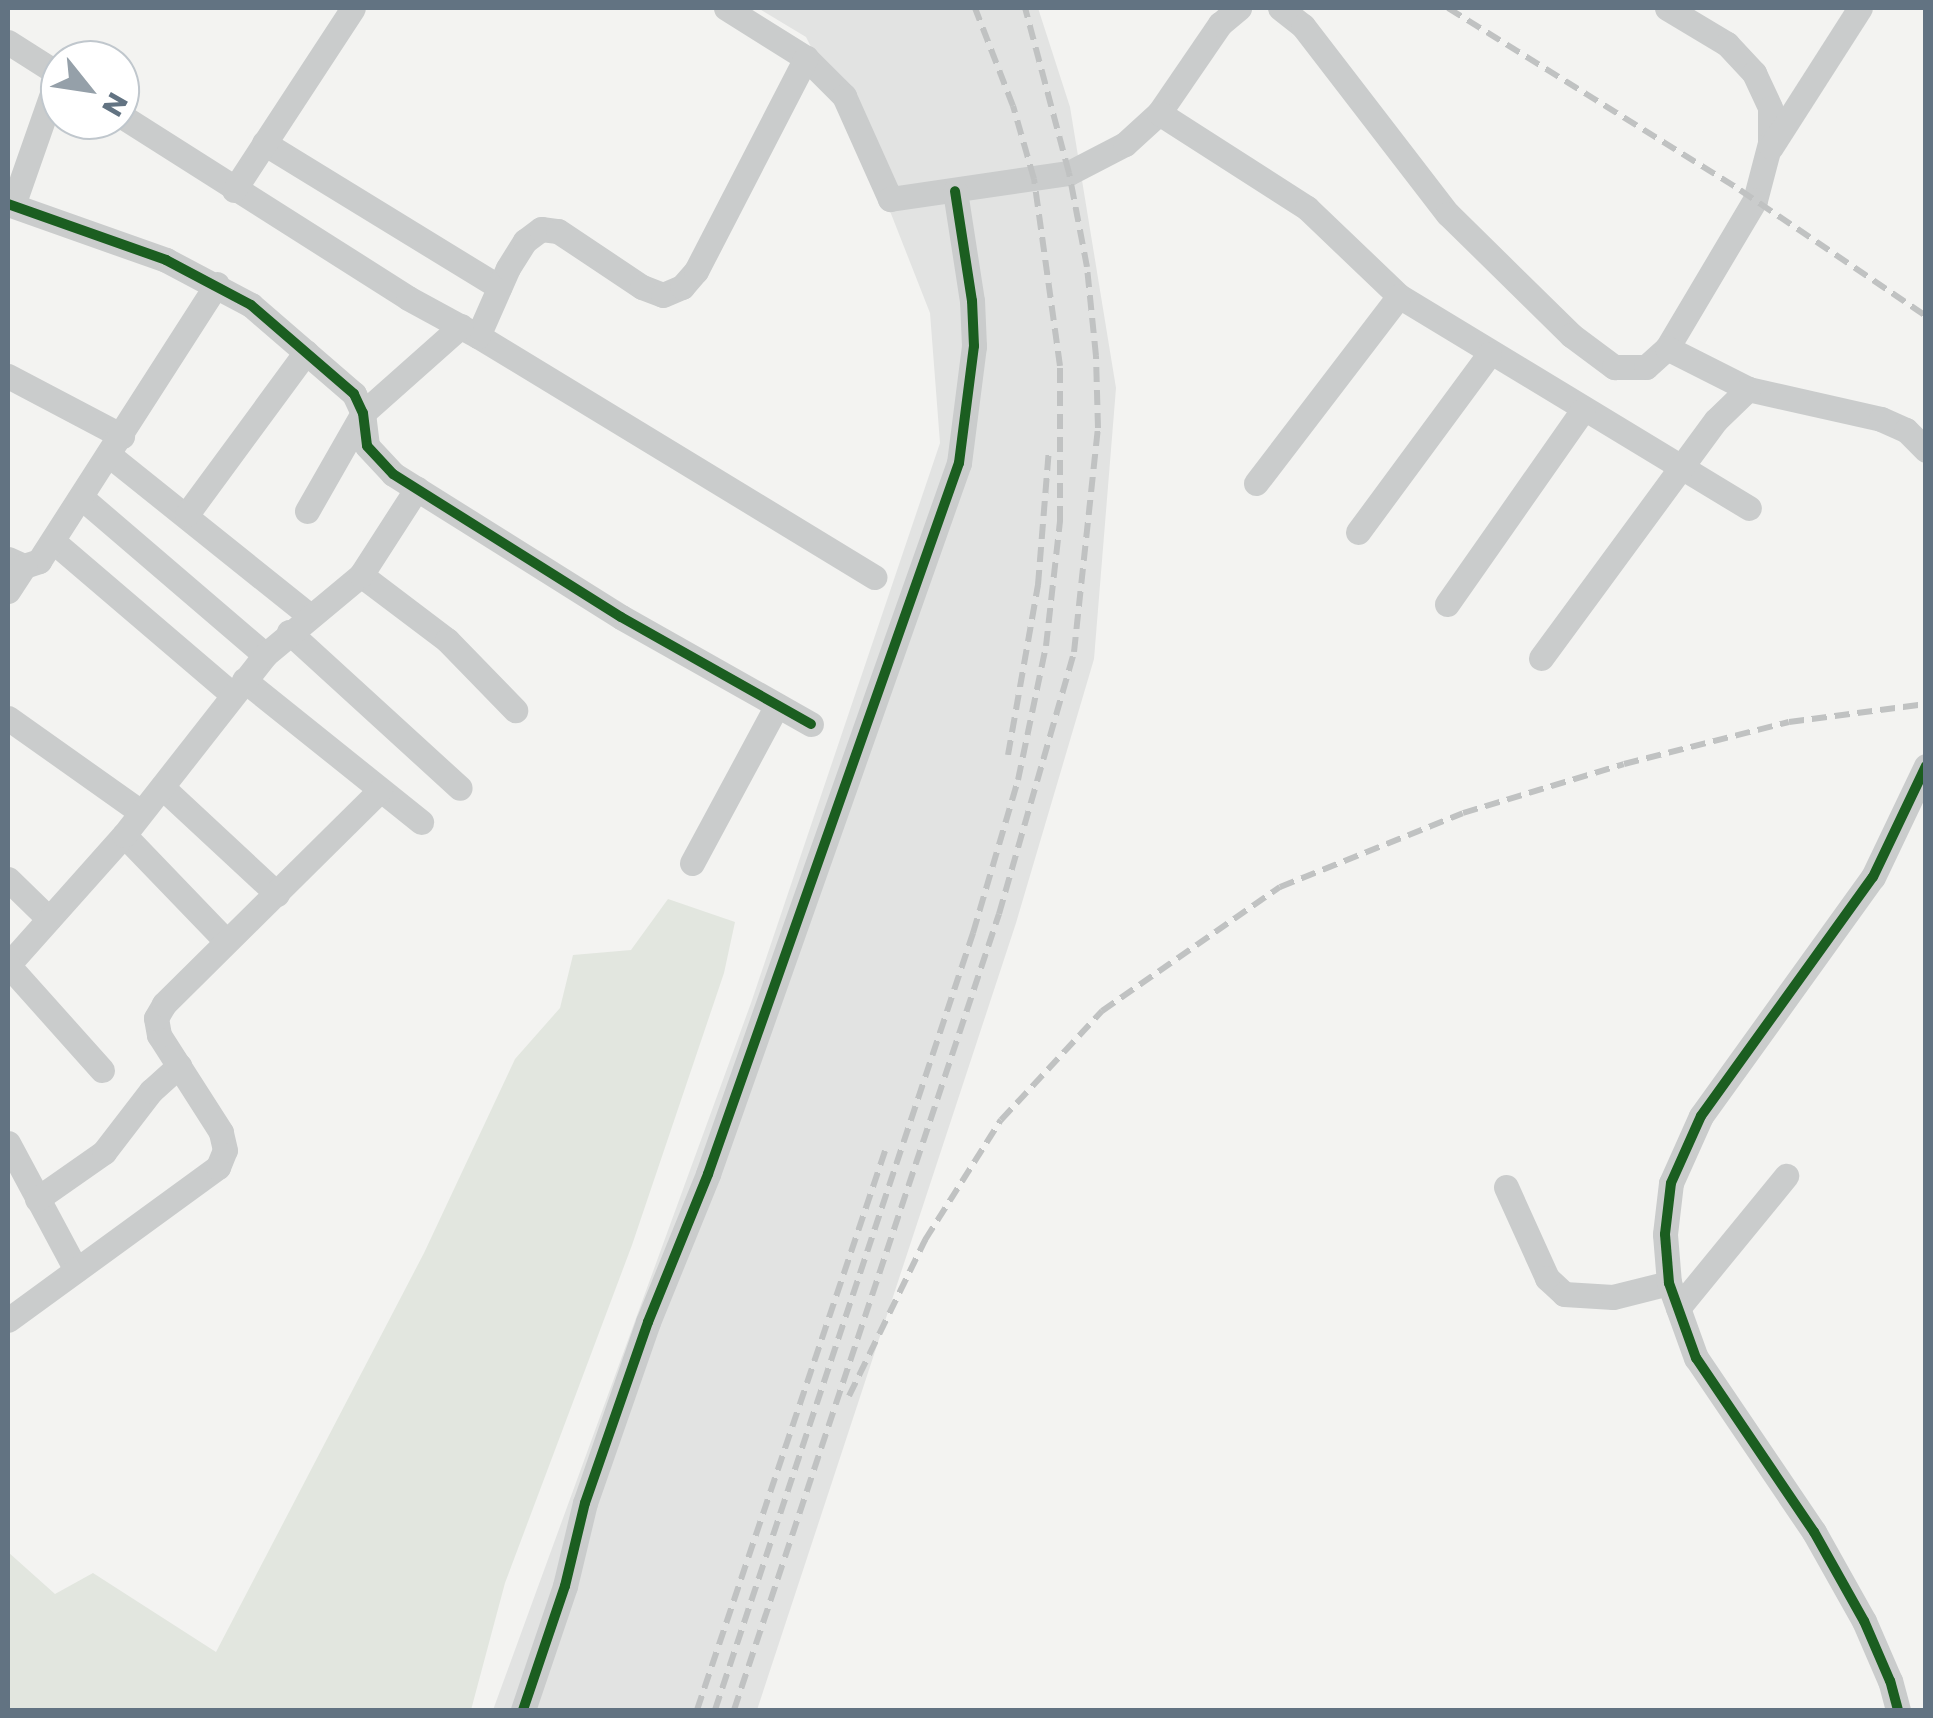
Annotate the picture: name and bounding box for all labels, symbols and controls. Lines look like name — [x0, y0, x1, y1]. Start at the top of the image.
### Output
north arrow — [40, 40, 140, 140]
text: N — [93, 85, 137, 123]

